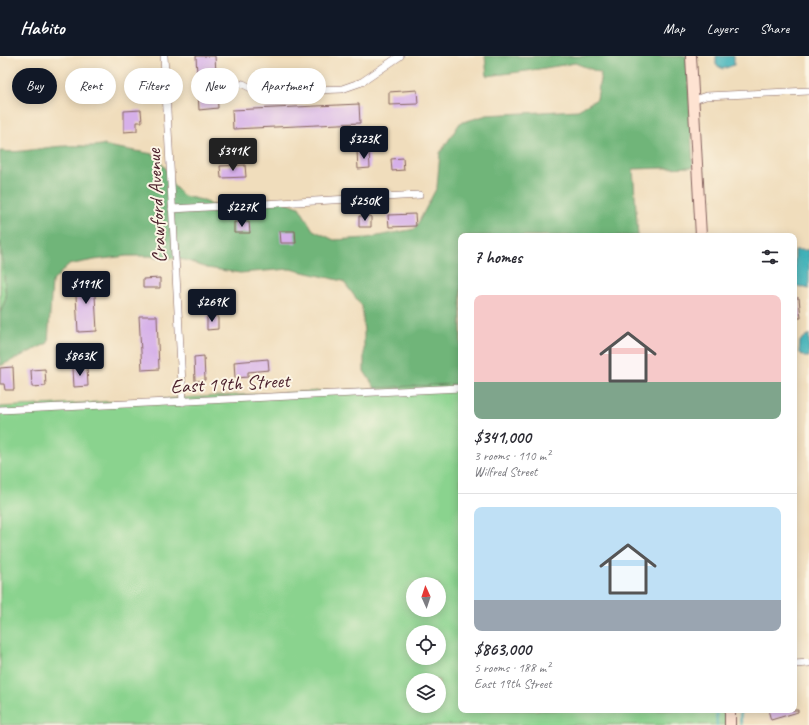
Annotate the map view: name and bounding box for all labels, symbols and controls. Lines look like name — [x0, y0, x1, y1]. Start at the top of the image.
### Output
text: Habito — [20, 16, 65, 40]
text: Map — [663, 20, 685, 37]
text: Layers — [707, 20, 738, 37]
text: Share — [760, 20, 789, 37]
chip: Buy — [12, 68, 57, 104]
chip: Rent — [65, 68, 116, 104]
chip: Filters — [124, 68, 183, 104]
chip: New — [191, 68, 239, 104]
chip: Apartment — [247, 68, 326, 104]
pin: $323K — [336, 126, 392, 160]
text: $323K — [349, 131, 379, 147]
pin: $341K — [205, 138, 261, 172]
text: $341K — [218, 143, 248, 159]
street label: Crawford Avenue — [141, 147, 172, 264]
pin: $250K — [337, 188, 393, 222]
text: $250K — [350, 193, 380, 209]
pin: $227K — [214, 194, 270, 228]
text: $227K — [227, 199, 257, 215]
icon: filters — [759, 246, 781, 268]
text: 7 homes — [474, 247, 522, 268]
pin: $191K — [58, 271, 114, 305]
text: $191K — [71, 276, 101, 292]
pin: $269K — [184, 289, 240, 323]
text: $269K — [197, 294, 227, 310]
icon: home — [592, 321, 664, 393]
pin: $863K — [52, 343, 108, 377]
text: $863K — [65, 348, 95, 364]
street label: East 19th Street — [170, 368, 293, 399]
text: $341,000 — [474, 427, 531, 448]
text: 3 rooms · 110 m² — [474, 448, 550, 464]
text: Wilfred Street — [474, 464, 537, 480]
icon: home — [592, 533, 664, 605]
north arrow — [406, 577, 446, 617]
map controls — [406, 577, 446, 713]
button: locate — [406, 625, 446, 665]
text: $863,000 — [474, 639, 531, 660]
text: 5 rooms · 188 m² — [474, 660, 550, 676]
button: layers — [406, 673, 446, 713]
text: East 19th Street — [474, 676, 552, 692]

